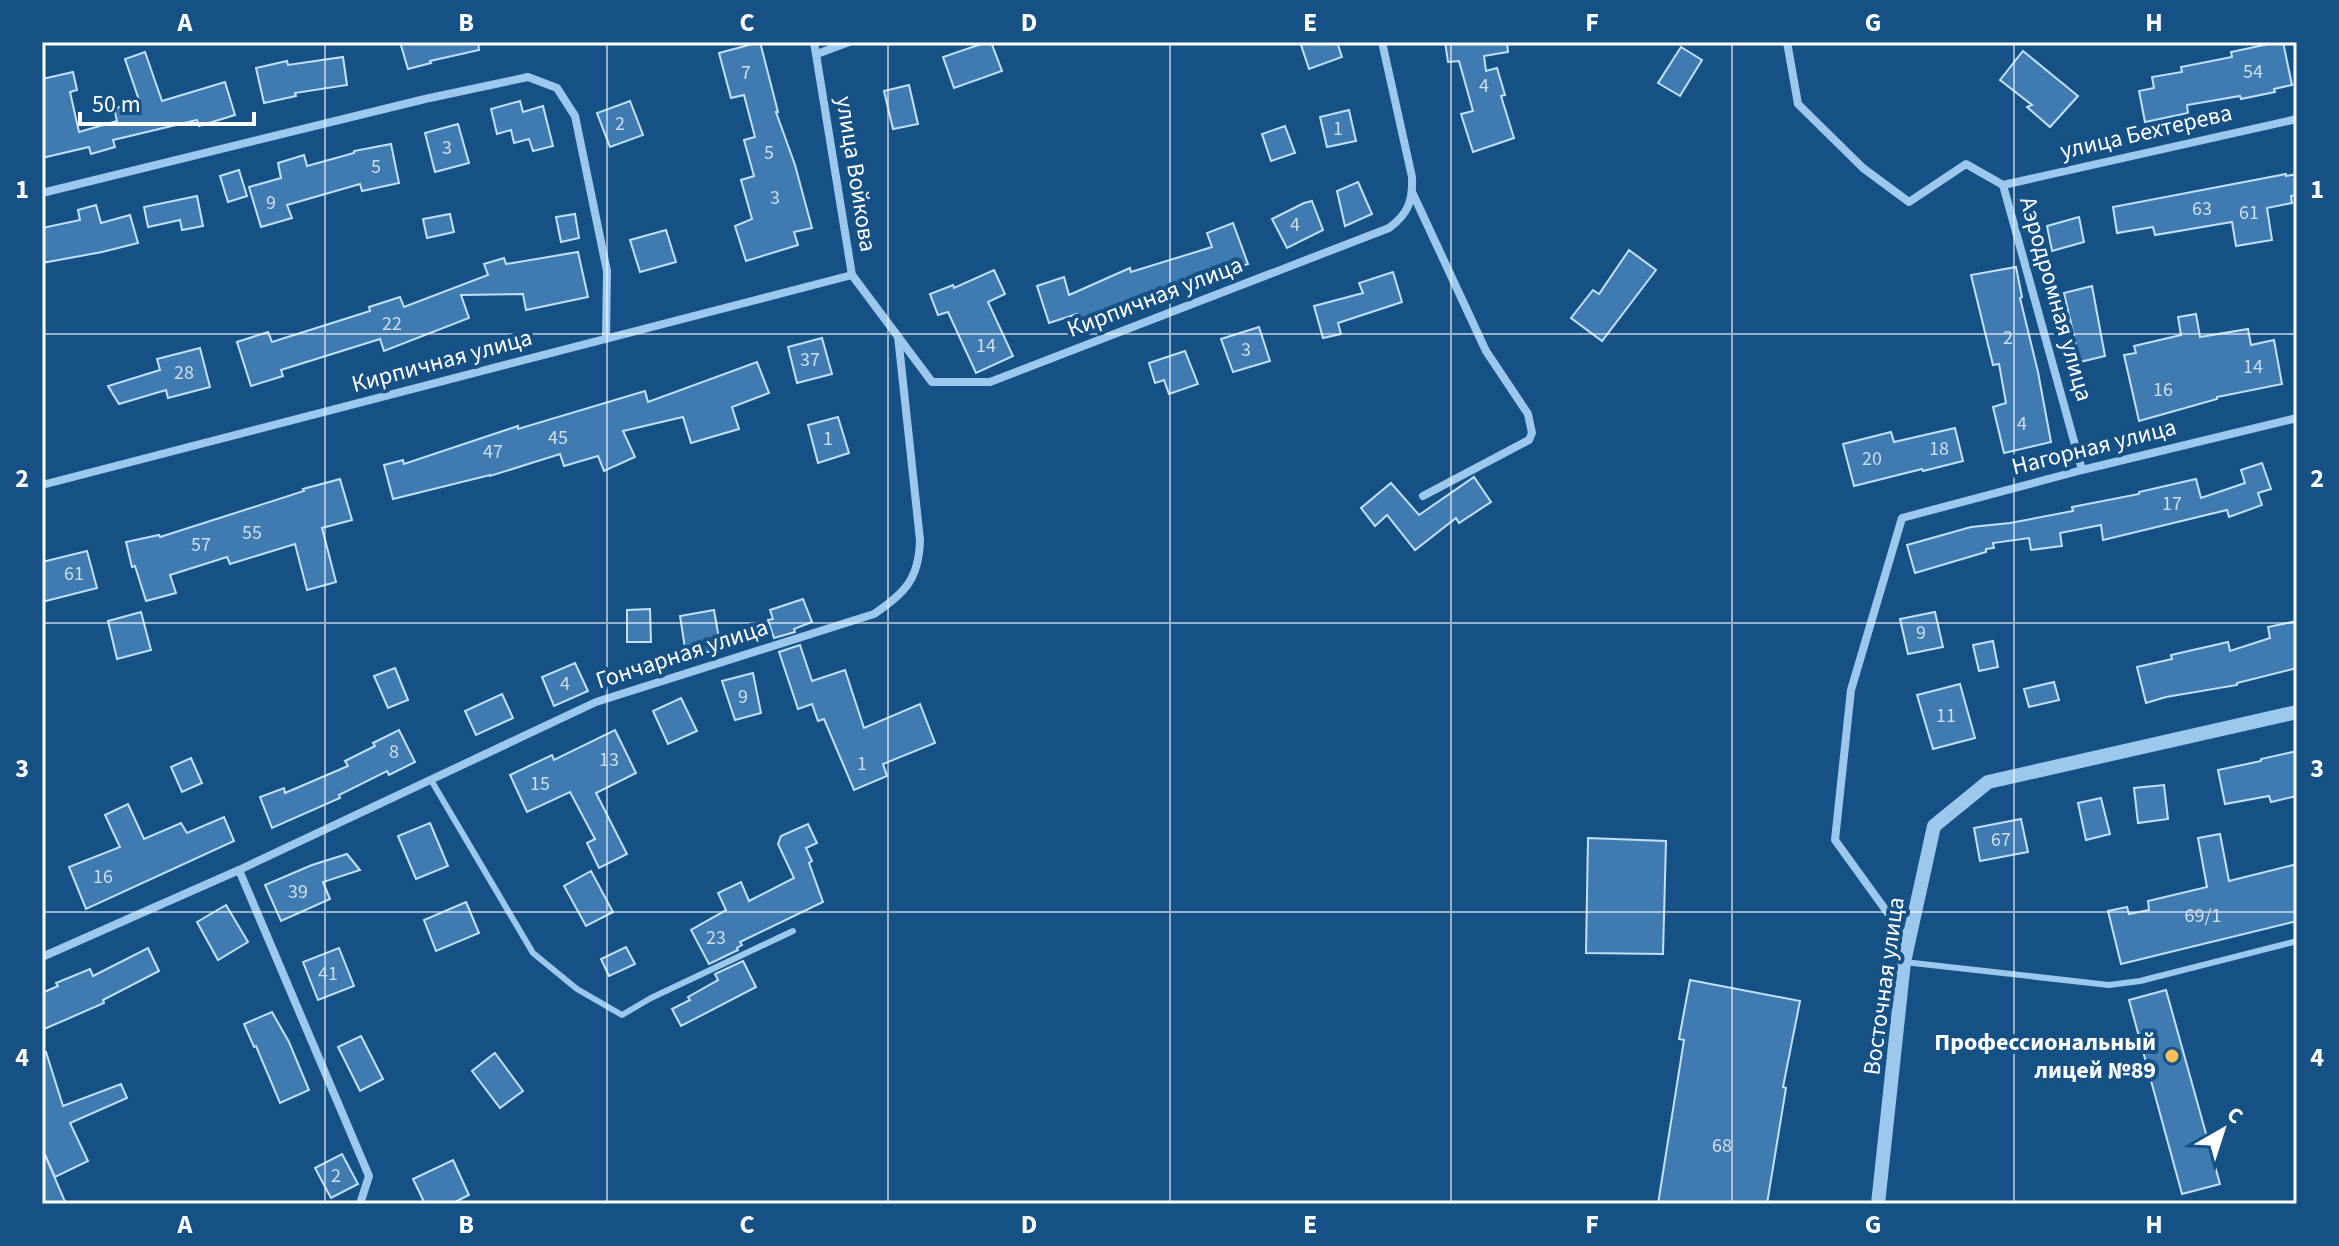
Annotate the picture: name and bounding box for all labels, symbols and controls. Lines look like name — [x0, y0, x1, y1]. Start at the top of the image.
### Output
text: A — [177, 4, 194, 41]
text: B — [458, 4, 474, 41]
text: C — [739, 4, 755, 41]
text: D — [1021, 4, 1037, 41]
text: E — [1303, 4, 1317, 41]
text: F — [1585, 4, 1599, 41]
text: G — [1865, 4, 1881, 41]
text: H — [2145, 4, 2163, 41]
house number: 54 — [2243, 58, 2263, 86]
house number: 7 — [741, 59, 751, 87]
house number: 4 — [1479, 72, 1489, 100]
scale bar — [80, 76, 254, 126]
text: 50 m — [92, 87, 141, 122]
street label: улица Войкова — [826, 94, 886, 254]
street label: улица Бехтерева — [2057, 95, 2235, 169]
house number: 2 — [615, 110, 625, 138]
house number: 1 — [1333, 115, 1343, 143]
house number: 3 — [442, 134, 452, 162]
house number: 5 — [764, 139, 774, 167]
house number: 5 — [371, 153, 381, 181]
text: 1 — [15, 171, 29, 208]
text: 1 — [2310, 171, 2324, 208]
house number: 3 — [770, 184, 780, 212]
house number: 9 — [266, 189, 276, 217]
street label: Аэродромная улица — [2010, 193, 2102, 405]
house number: 63 — [2192, 195, 2212, 223]
house number: 61 — [2239, 199, 2259, 227]
house number: 4 — [1290, 211, 1300, 239]
street label: Кирпичная улица — [1062, 247, 1248, 347]
house number: 22 — [382, 310, 402, 338]
street label: Кирпичная улица — [348, 320, 536, 402]
house number: 2 — [2003, 324, 2013, 352]
house number: 14 — [976, 332, 996, 360]
house number: 3 — [1241, 336, 1251, 364]
house number: 37 — [800, 346, 820, 374]
house number: 14 — [2243, 353, 2263, 381]
house number: 28 — [174, 359, 194, 387]
house number: 16 — [2153, 376, 2173, 404]
street label: Нагорная улица — [2008, 410, 2180, 484]
house number: 4 — [2017, 410, 2027, 438]
house number: 45 — [548, 424, 568, 452]
house number: 1 — [823, 425, 833, 453]
house number: 18 — [1929, 435, 1949, 463]
house number: 47 — [483, 438, 503, 466]
house number: 20 — [1862, 445, 1882, 473]
text: 2 — [15, 460, 29, 497]
text: 2 — [2310, 460, 2324, 497]
house number: 17 — [2162, 490, 2182, 518]
house number: 55 — [242, 519, 262, 547]
house number: 57 — [191, 531, 211, 559]
house number: 61 — [64, 560, 84, 588]
street label: Гончарная улица — [591, 610, 773, 698]
house number: 9 — [1916, 619, 1926, 647]
house number: 4 — [560, 670, 570, 698]
house number: 9 — [738, 683, 748, 711]
house number: 11 — [1936, 702, 1956, 730]
house number: 8 — [389, 738, 399, 766]
house number: 13 — [599, 746, 619, 774]
text: 3 — [15, 750, 29, 787]
house number: 1 — [857, 750, 867, 778]
text: 3 — [2310, 750, 2324, 787]
house number: 15 — [530, 770, 550, 798]
house number: 67 — [1991, 826, 2011, 854]
house number: 16 — [93, 863, 113, 891]
house number: 39 — [288, 878, 308, 906]
street label: Восточная улица — [1854, 895, 1914, 1077]
house number: 69/1 — [2185, 902, 2221, 930]
house number: 23 — [706, 924, 726, 952]
house number: 41 — [318, 960, 338, 988]
place label: Профессиональный лицей №89 — [1934, 1025, 2156, 1088]
text: 4 — [15, 1039, 29, 1076]
text: 4 — [2310, 1039, 2324, 1076]
marker: Профессиональный лицей №89 — [2163, 1047, 2181, 1065]
north arrow — [2183, 1090, 2263, 1170]
text: С — [2220, 1099, 2250, 1132]
house number: 68 — [1712, 1132, 1732, 1160]
house number: 2 — [331, 1162, 341, 1190]
text: A — [177, 1206, 194, 1243]
text: B — [458, 1206, 474, 1243]
text: C — [739, 1206, 755, 1243]
text: D — [1021, 1206, 1037, 1243]
text: E — [1303, 1206, 1317, 1243]
text: F — [1585, 1206, 1599, 1243]
text: G — [1865, 1206, 1881, 1243]
text: H — [2145, 1206, 2163, 1243]

